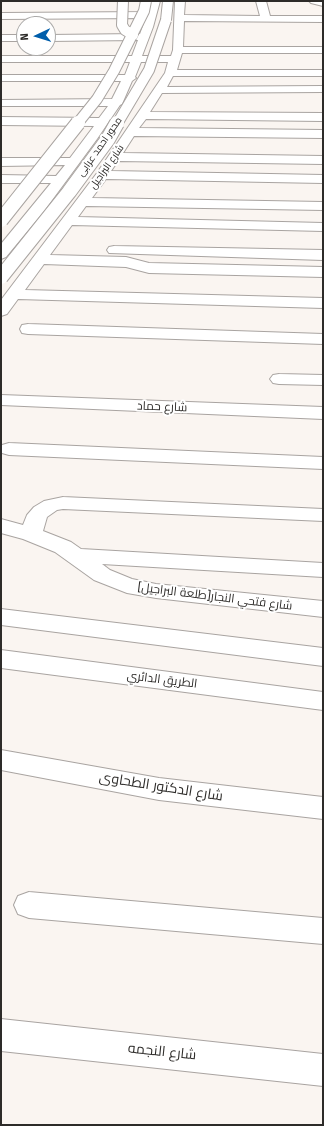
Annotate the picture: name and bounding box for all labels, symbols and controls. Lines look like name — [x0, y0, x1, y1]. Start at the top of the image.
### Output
north arrow — [16, 16, 56, 56]
text: N — [18, 33, 31, 41]
street label: محور احمد عرابى — [75, 115, 125, 179]
street label: شارع البراجيل — [87, 142, 127, 192]
street label: شارع حماد — [137, 399, 187, 415]
street label: شارع فتحي النجار[طلعة البراجيل] — [137, 580, 293, 614]
street label: الطريق الدائري — [126, 669, 198, 691]
street label: شارع الدكتور الطحاوى — [98, 769, 224, 805]
street label: شارع النجمه — [127, 1040, 197, 1064]

